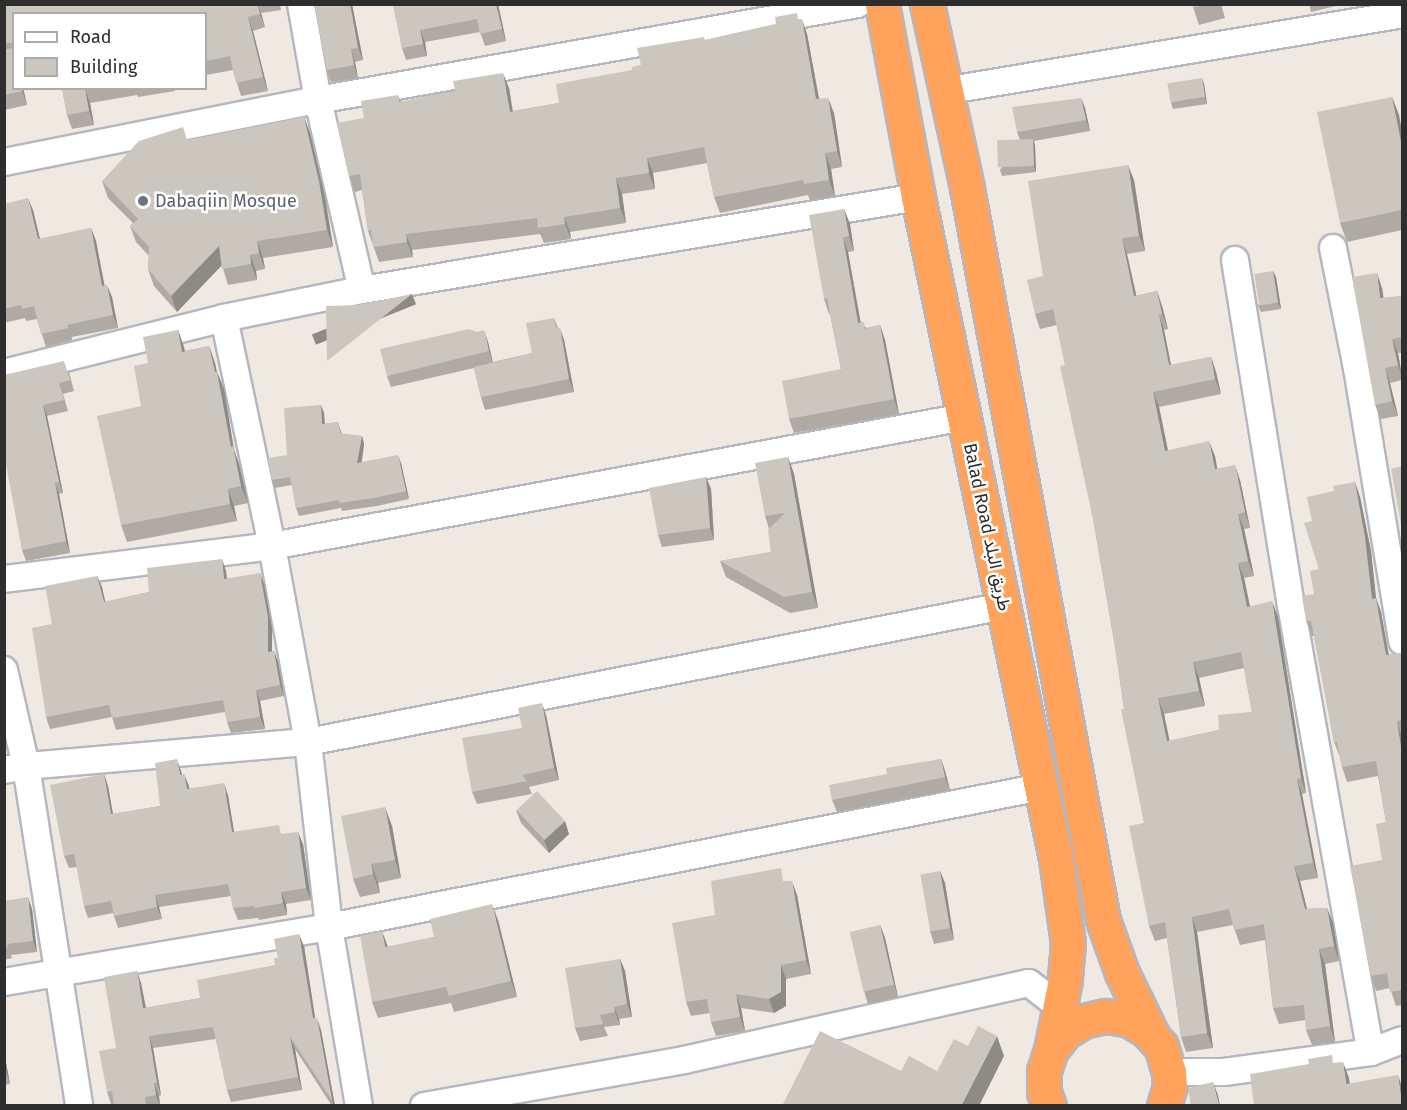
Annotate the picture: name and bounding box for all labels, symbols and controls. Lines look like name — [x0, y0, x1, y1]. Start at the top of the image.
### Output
legend — [12, 12, 207, 90]
text: Road — [70, 26, 112, 48]
text: Building — [70, 56, 137, 78]
place label: Dabaqiin Mosque — [155, 190, 297, 212]
marker: Dabaqiin Mosque — [136, 194, 150, 208]
street label: Balad Road طريق البلد — [959, 441, 1015, 613]

